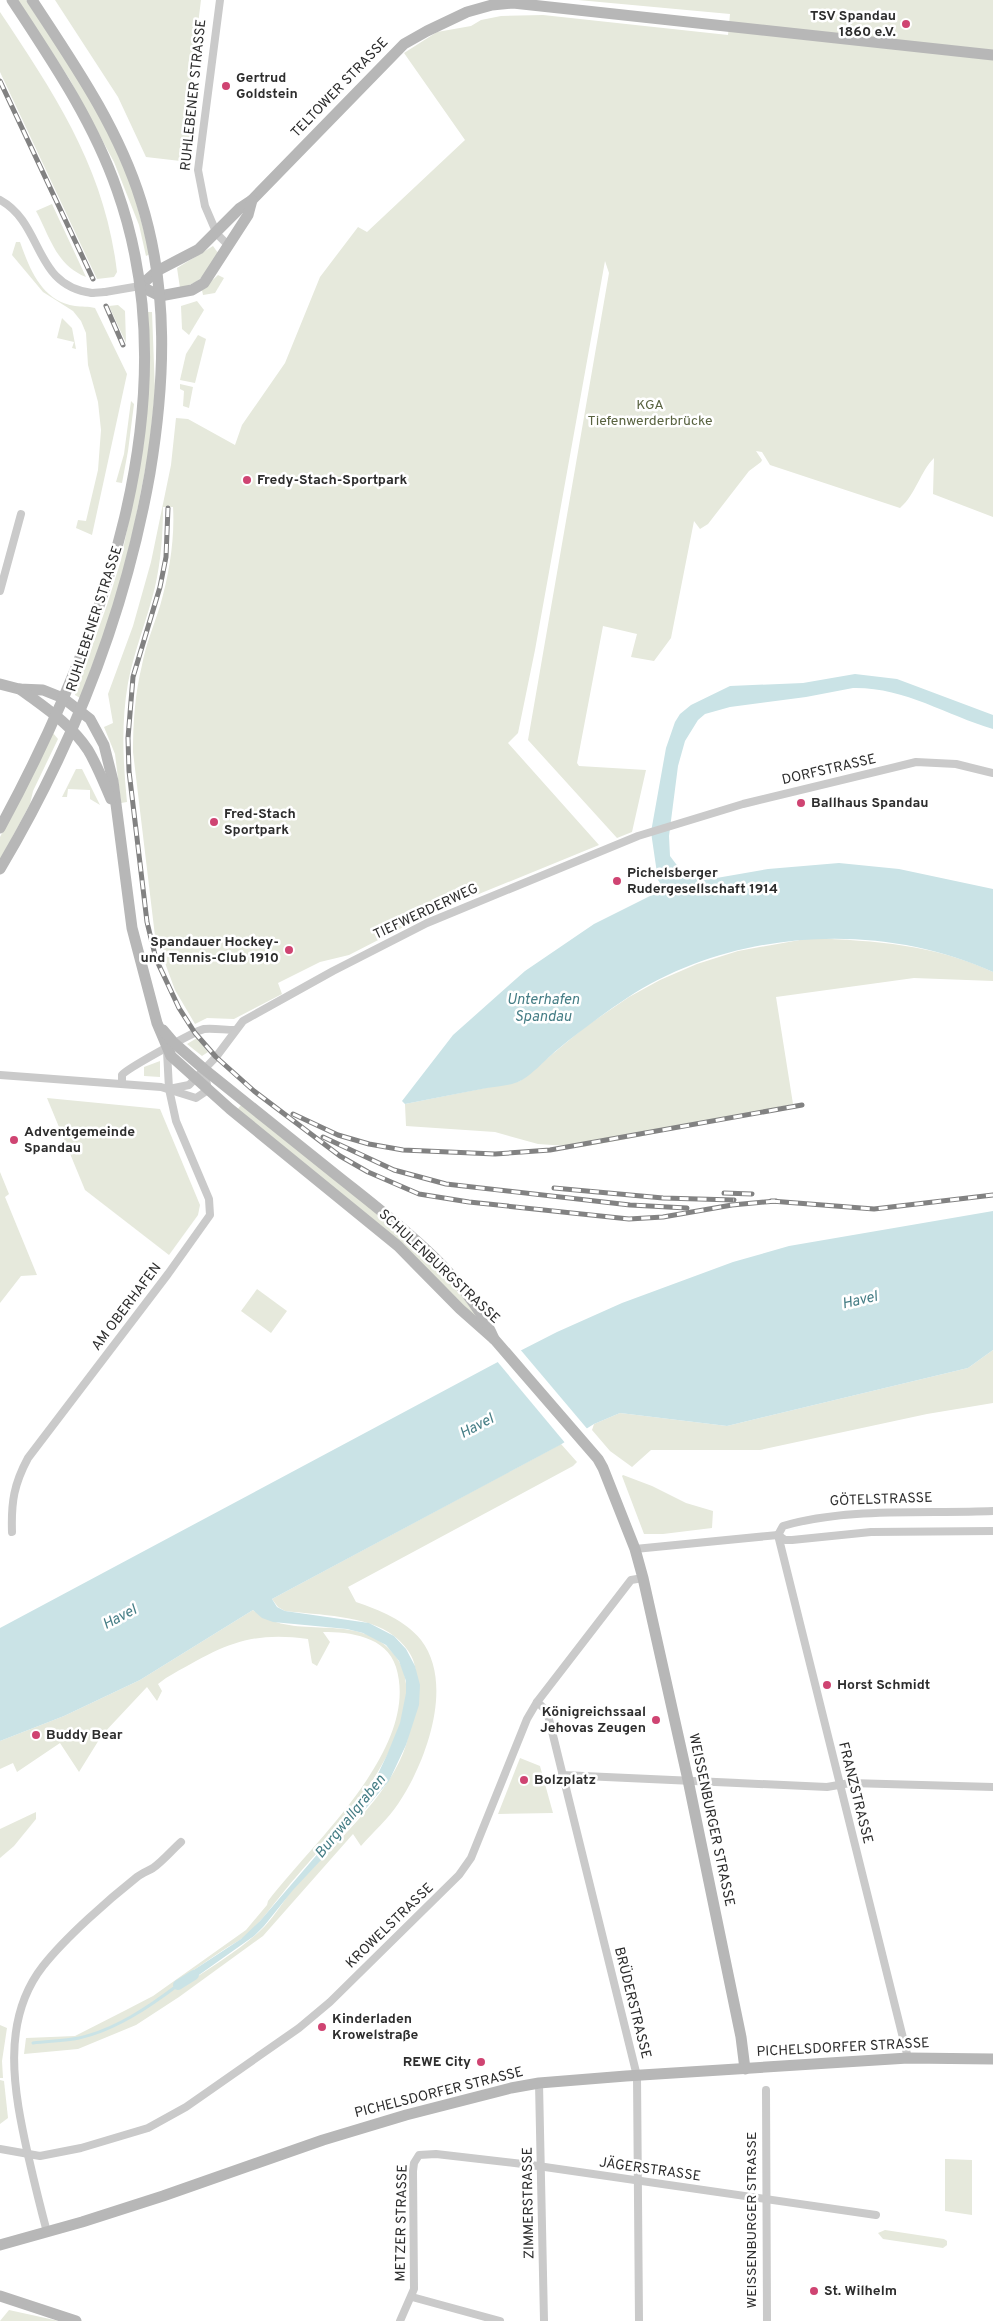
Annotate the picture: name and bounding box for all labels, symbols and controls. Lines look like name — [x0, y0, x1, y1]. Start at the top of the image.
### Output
place label: TSV Spandau 1860 e.V. — [810, 8, 896, 41]
street label: RUHLEBENER STRASSE — [178, 18, 210, 172]
marker: TSV Spandau 1860 e.V. — [900, 18, 912, 30]
street label: TELTOWER STRASSE — [288, 34, 392, 142]
place label: Gertrud Goldstein — [236, 70, 298, 103]
marker: Gertrud Goldstein — [220, 80, 232, 92]
park label: KGA Tiefenwerderbrücke — [588, 397, 712, 430]
place label: Fredy-Stach-Sportpark — [257, 472, 408, 489]
marker: Fredy-Stach-Sportpark — [241, 474, 253, 486]
street label: RUHLEBENER STRASSE — [63, 544, 127, 694]
street label: DORFSTRASSE — [780, 751, 878, 789]
place label: Ballhaus Spandau — [811, 795, 929, 812]
marker: Ballhaus Spandau — [795, 797, 807, 809]
place label: Fred-Stach Sportpark — [224, 806, 296, 839]
marker: Fred-Stach Sportpark — [208, 816, 220, 828]
place label: Pichelsberger Rudergesellschaft 1914 — [627, 865, 778, 898]
marker: Pichelsberger Rudergesellschaft 1914 — [611, 875, 623, 887]
street label: TIEFWERDERWEG — [371, 880, 481, 944]
place label: Spandauer Hockey- und Tennis-Club 1910 — [140, 934, 279, 967]
marker: Spandauer Hockey- und Tennis-Club 1910 — [283, 944, 295, 956]
water label: Unterhafen Spandau — [507, 991, 579, 1027]
place label: Adventgemeinde Spandau — [24, 1124, 135, 1157]
marker: Adventgemeinde Spandau — [8, 1134, 20, 1146]
street label: SCHULENBURGSTRASSE — [375, 1206, 503, 1328]
street label: AM OBERHAFEN — [88, 1260, 166, 1354]
water label: Havel — [840, 1287, 881, 1314]
water label: Havel — [457, 1410, 498, 1444]
street label: GÖTELSTRASSE — [829, 1489, 933, 1510]
water label: Havel — [100, 1601, 141, 1635]
place label: Horst Schmidt — [837, 1677, 930, 1694]
marker: Horst Schmidt — [821, 1679, 833, 1691]
place label: Königreichssaal Jehovas Zeugen — [540, 1704, 646, 1737]
marker: Königreichssaal Jehovas Zeugen — [650, 1714, 662, 1726]
place label: Buddy Bear — [46, 1727, 123, 1744]
marker: Buddy Bear — [30, 1729, 42, 1741]
street label: WEISSENBURGER STRASSE — [684, 1732, 738, 1908]
street label: FRANZSTRASSE — [834, 1740, 876, 1846]
water label: Burgwallgraben — [311, 1771, 391, 1863]
place label: Bolzplatz — [534, 1772, 596, 1789]
marker: Bolzplatz — [518, 1774, 530, 1786]
street label: KROWELSTRASSE — [343, 1880, 437, 1972]
street label: BRÜDERSTRASSE — [610, 1945, 655, 2061]
place label: Kinderladen Krowelstraße — [332, 2011, 419, 2044]
marker: Kinderladen Krowelstraße — [316, 2021, 328, 2033]
street label: PICHELSDORFER STRASSE — [756, 2035, 930, 2061]
place label: REWE City — [403, 2054, 471, 2071]
marker: REWE City — [475, 2056, 487, 2068]
street label: PICHELSDORFER STRASSE — [353, 2064, 525, 2122]
street label: WEISSENBURGER STRASSE — [744, 2132, 761, 2308]
street label: ZIMMERSTRASSE — [520, 2147, 538, 2259]
street label: JÄGERSTRASSE — [598, 2153, 702, 2186]
street label: METZER STRASSE — [392, 2164, 412, 2282]
place label: St. Wilhelm — [824, 2283, 897, 2300]
marker: St. Wilhelm — [808, 2285, 820, 2297]

